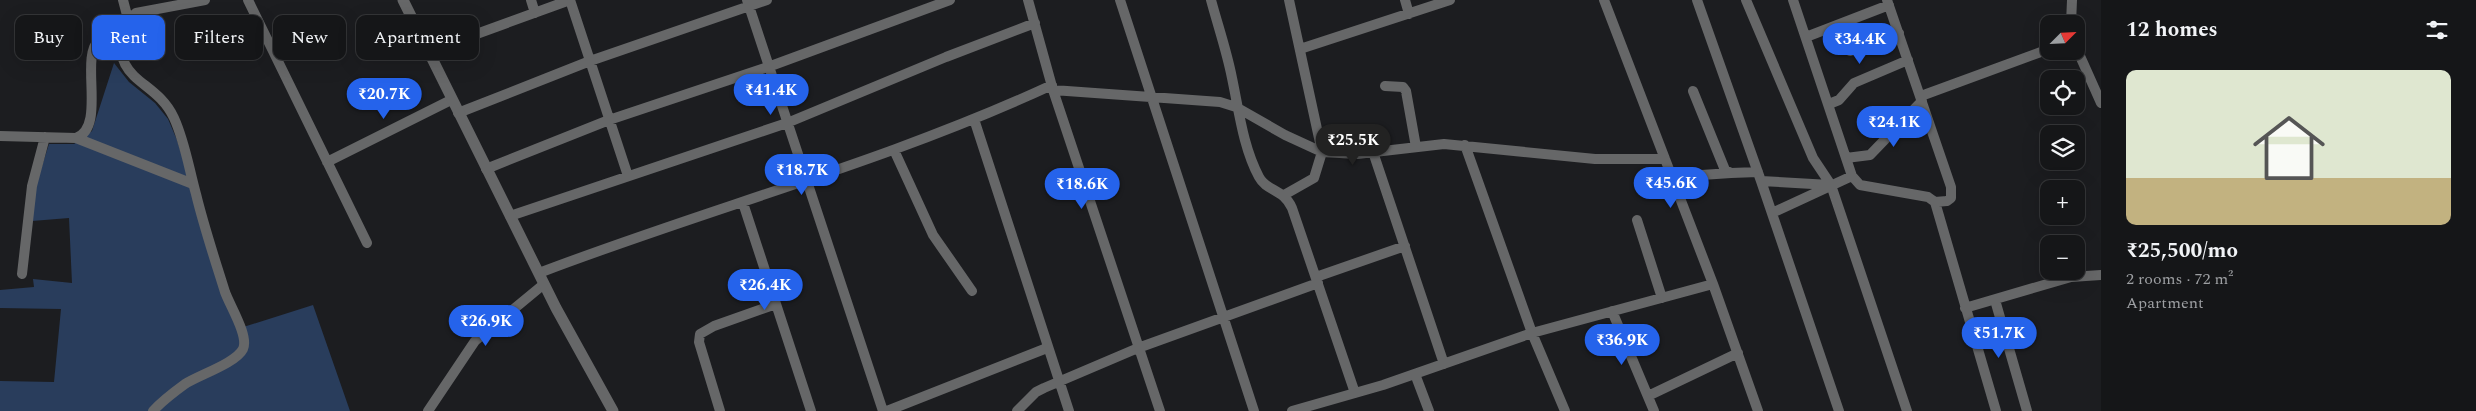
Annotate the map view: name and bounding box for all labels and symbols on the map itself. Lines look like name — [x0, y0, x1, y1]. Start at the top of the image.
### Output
north arrow — [2040, 15, 2085, 60]
pin: ₹34.4K — [1819, 22, 1901, 65]
pin: ₹41.4K — [730, 74, 812, 116]
pin: ₹20.7K — [343, 78, 425, 120]
pin: ₹24.1K — [1853, 106, 1935, 148]
pin: ₹25.5K — [1312, 124, 1394, 166]
pin: ₹18.7K — [761, 154, 843, 196]
pin: ₹45.6K — [1630, 166, 1712, 209]
pin: ₹18.6K — [1041, 168, 1123, 210]
pin: ₹26.4K — [724, 268, 806, 311]
pin: ₹26.9K — [445, 304, 527, 347]
pin: ₹51.7K — [1958, 316, 2040, 359]
pin: ₹36.9K — [1581, 324, 1663, 366]

